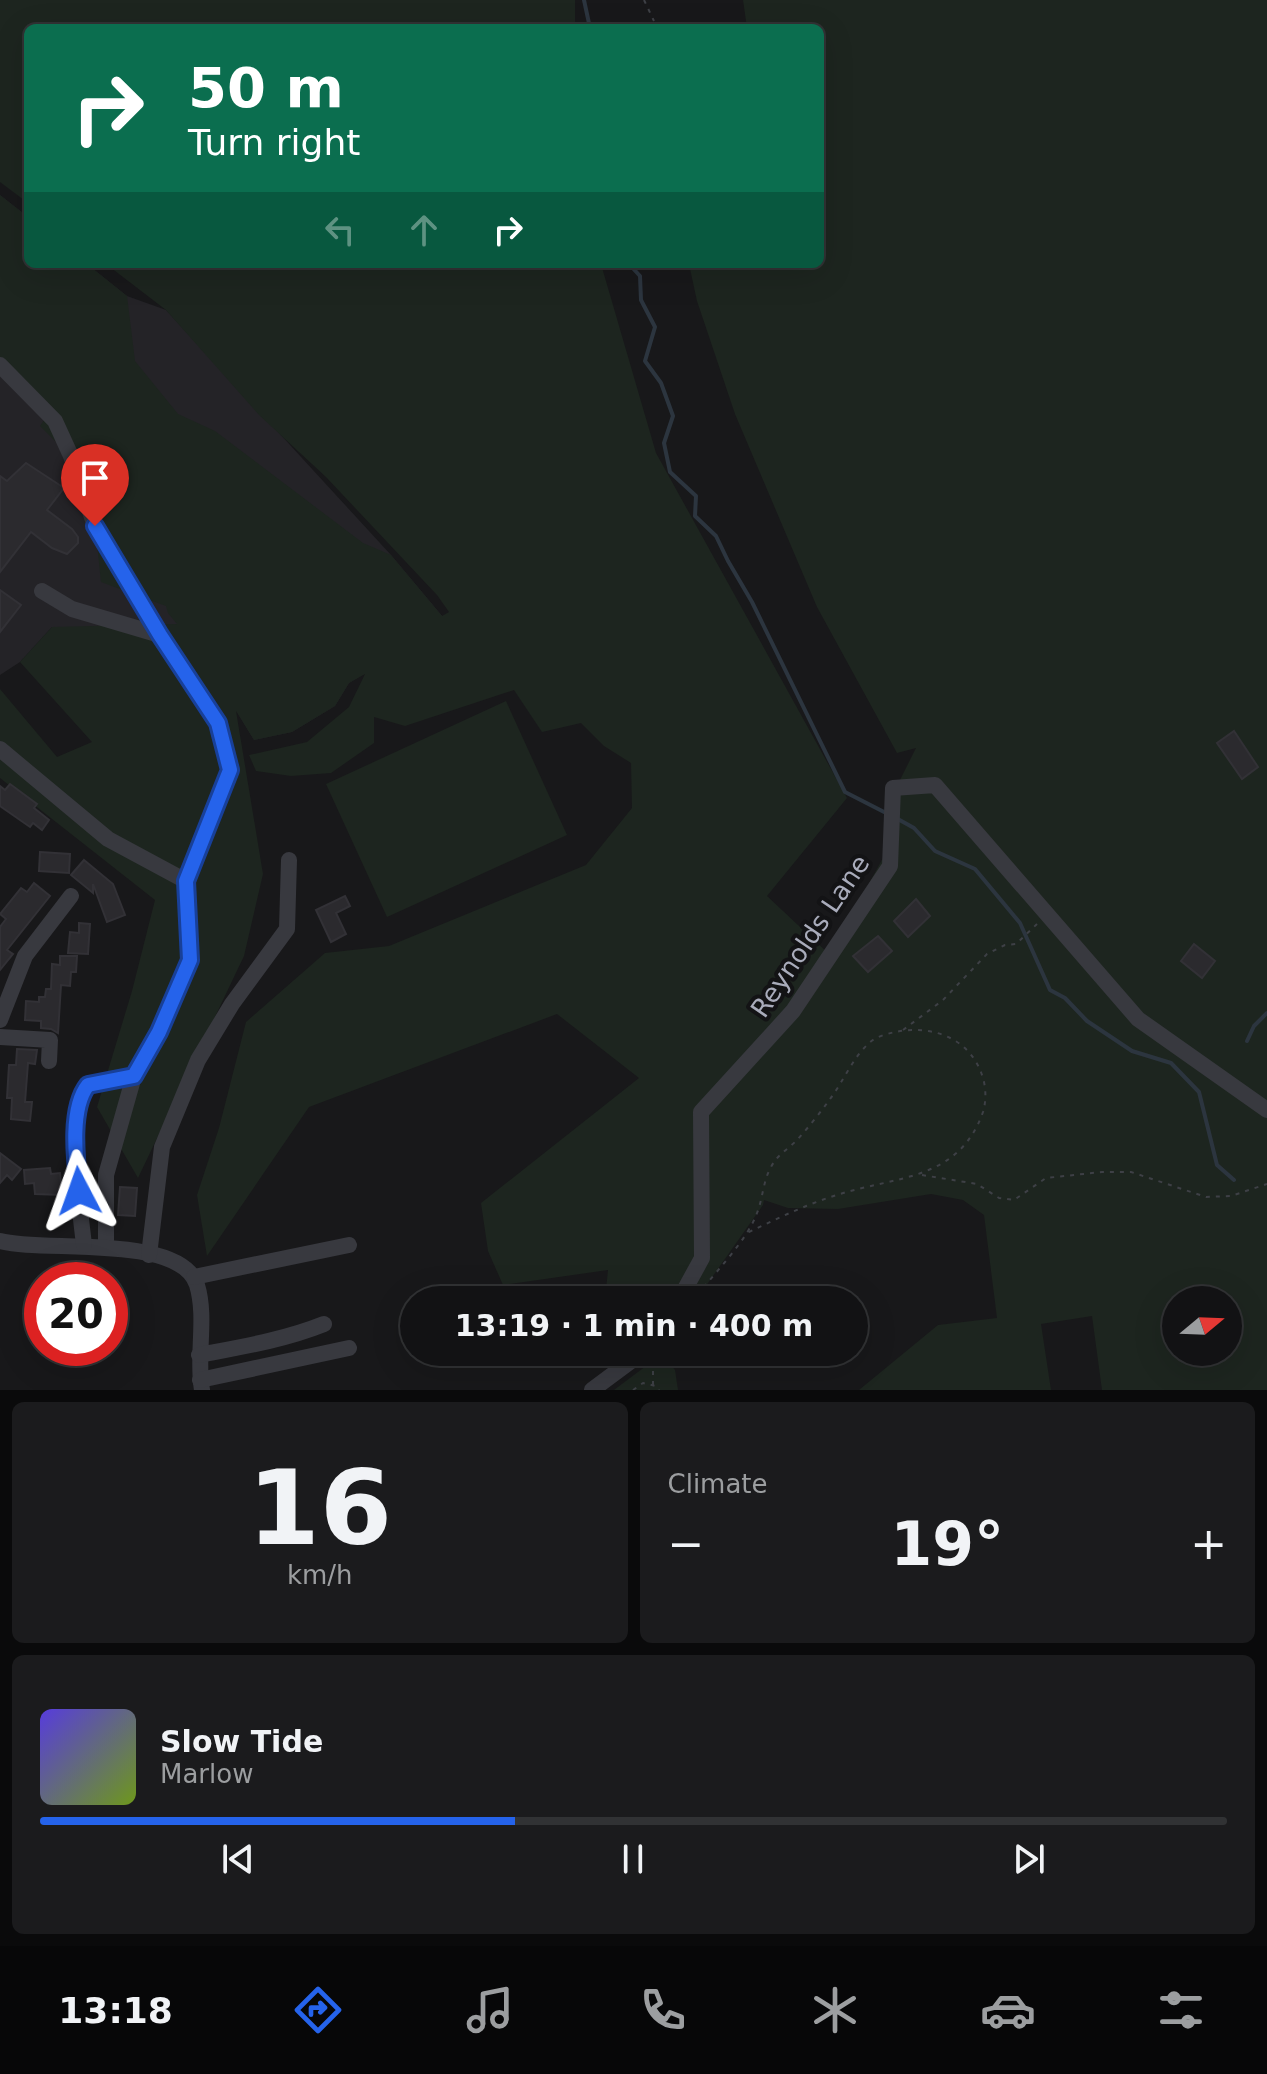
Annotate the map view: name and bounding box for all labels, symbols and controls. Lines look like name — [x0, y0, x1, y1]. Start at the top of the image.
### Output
text: 50 m — [188, 55, 344, 120]
icon: right — [56, 56, 160, 160]
text: Turn right — [188, 122, 360, 163]
icon: left — [318, 208, 362, 252]
icon: ahead — [402, 208, 446, 252]
icon: right — [486, 208, 530, 252]
pin — [61, 444, 129, 526]
icon: arrive — [73, 456, 117, 500]
street label: Reynolds Lane — [745, 849, 875, 1023]
position arrow — [37, 1149, 121, 1233]
speed limit sign: 20 — [24, 1262, 128, 1366]
north arrow — [1162, 1286, 1242, 1366]
map controls — [1162, 1286, 1242, 1366]
text: 13:19 · 1 min · 400 m — [455, 1308, 813, 1343]
text: 16 — [247, 1447, 392, 1569]
text: Climate — [668, 1469, 768, 1499]
text: 19° — [891, 1509, 1004, 1579]
text: − — [668, 1518, 704, 1569]
text: + — [1190, 1518, 1227, 1569]
text: km/h — [287, 1560, 353, 1590]
text: Slow Tide — [160, 1724, 323, 1759]
text: Marlow — [160, 1759, 253, 1789]
icon: previous — [216, 1837, 260, 1881]
icon: pause — [611, 1837, 655, 1881]
icon: next — [1007, 1837, 1051, 1881]
icon: directions — [290, 1982, 346, 2038]
icon: music — [462, 1982, 518, 2038]
icon: phone — [635, 1982, 691, 2038]
icon: climate — [807, 1982, 863, 2038]
icon: car — [980, 1982, 1036, 2038]
icon: filters — [1153, 1982, 1209, 2038]
text: 13:18 — [58, 1990, 173, 2031]

